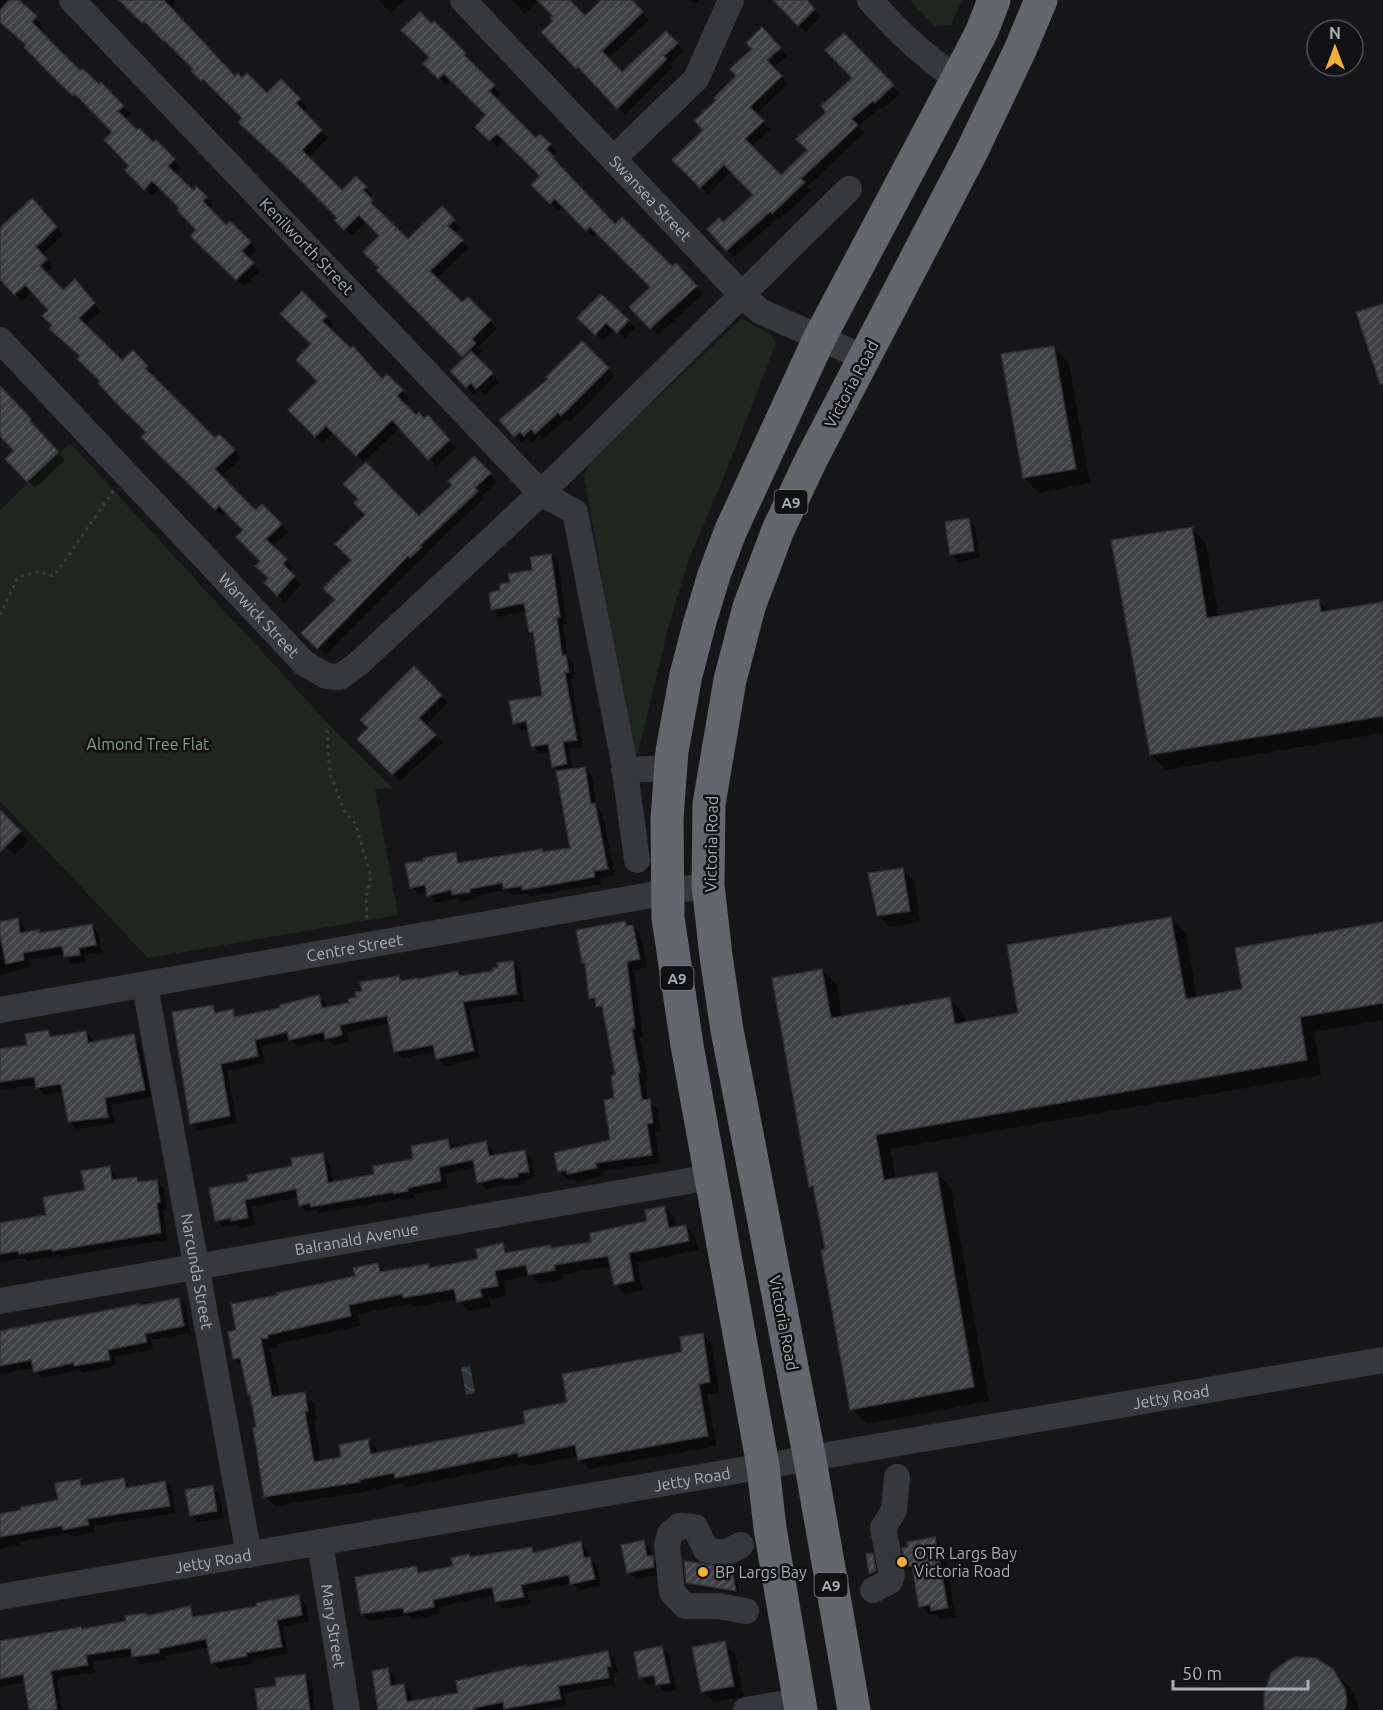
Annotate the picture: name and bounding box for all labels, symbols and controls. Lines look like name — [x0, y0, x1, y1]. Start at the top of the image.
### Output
north arrow — [1305, 18, 1365, 78]
text: N — [1329, 24, 1341, 42]
street label: Swansea Street — [606, 152, 696, 245]
street label: Kenilworth Street — [256, 194, 358, 298]
street label: Victoria Road — [820, 337, 882, 431]
road number: A9 — [774, 490, 808, 514]
street label: Warwick Street — [215, 569, 304, 662]
park label: Almond Tree Flat — [87, 735, 210, 753]
street label: Victoria Road — [701, 796, 721, 892]
street label: Centre Street — [305, 930, 405, 965]
road number: A9 — [660, 966, 694, 990]
street label: Narcunda Street — [178, 1212, 217, 1331]
street label: Balranald Avenue — [293, 1219, 420, 1258]
street label: Victoria Road — [766, 1274, 802, 1372]
street label: Jetty Road — [1131, 1381, 1211, 1412]
street label: Jetty Road — [652, 1464, 732, 1495]
place label: OTR Largs Bay Victoria Road — [914, 1544, 1017, 1580]
street label: Jetty Road — [173, 1546, 253, 1576]
marker: OTR Largs Bay Victoria Road — [895, 1555, 909, 1569]
place label: BP Largs Bay — [715, 1563, 807, 1581]
marker: BP Largs Bay — [696, 1565, 710, 1579]
road number: A9 — [814, 1573, 848, 1597]
street label: Mary Street — [318, 1583, 349, 1670]
scale bar — [1173, 1653, 1308, 1691]
text: 50 m — [1182, 1663, 1222, 1683]

